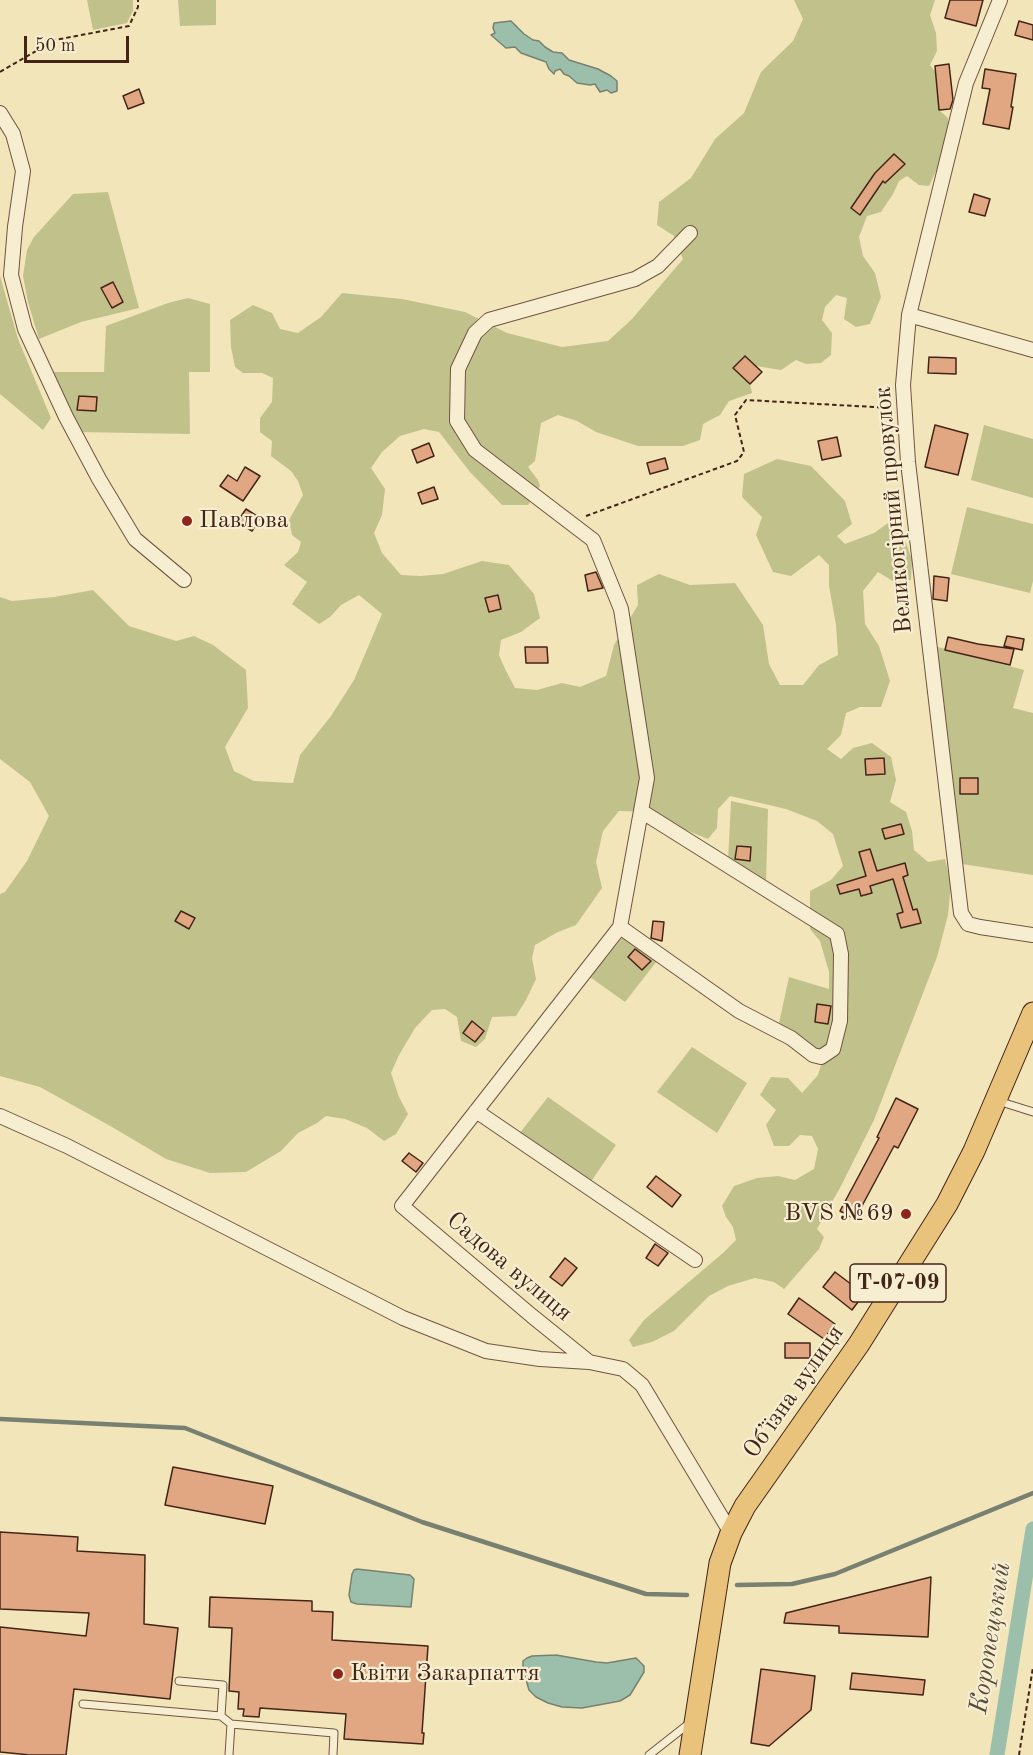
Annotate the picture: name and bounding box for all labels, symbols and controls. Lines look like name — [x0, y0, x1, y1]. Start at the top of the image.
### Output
scale bar — [27, 24, 132, 62]
text: 50 m — [35, 37, 75, 55]
street label: Великогірний провулок — [869, 385, 919, 635]
place label: Павлова — [199, 507, 289, 535]
marker: Павлова — [180, 514, 194, 528]
place label: BVS №69 — [785, 1200, 894, 1228]
street label: Садова вулиця — [440, 1206, 578, 1328]
marker: BVS №69 — [899, 1207, 913, 1221]
road number: Т-07-09 — [850, 1264, 946, 1302]
street label: Обʼїзна вулиця — [737, 1320, 851, 1464]
water label: Коропецький — [964, 1560, 1018, 1716]
place label: Квіти Закарпаття — [350, 1660, 540, 1688]
marker: Квіти Закарпаття — [331, 1667, 345, 1681]

